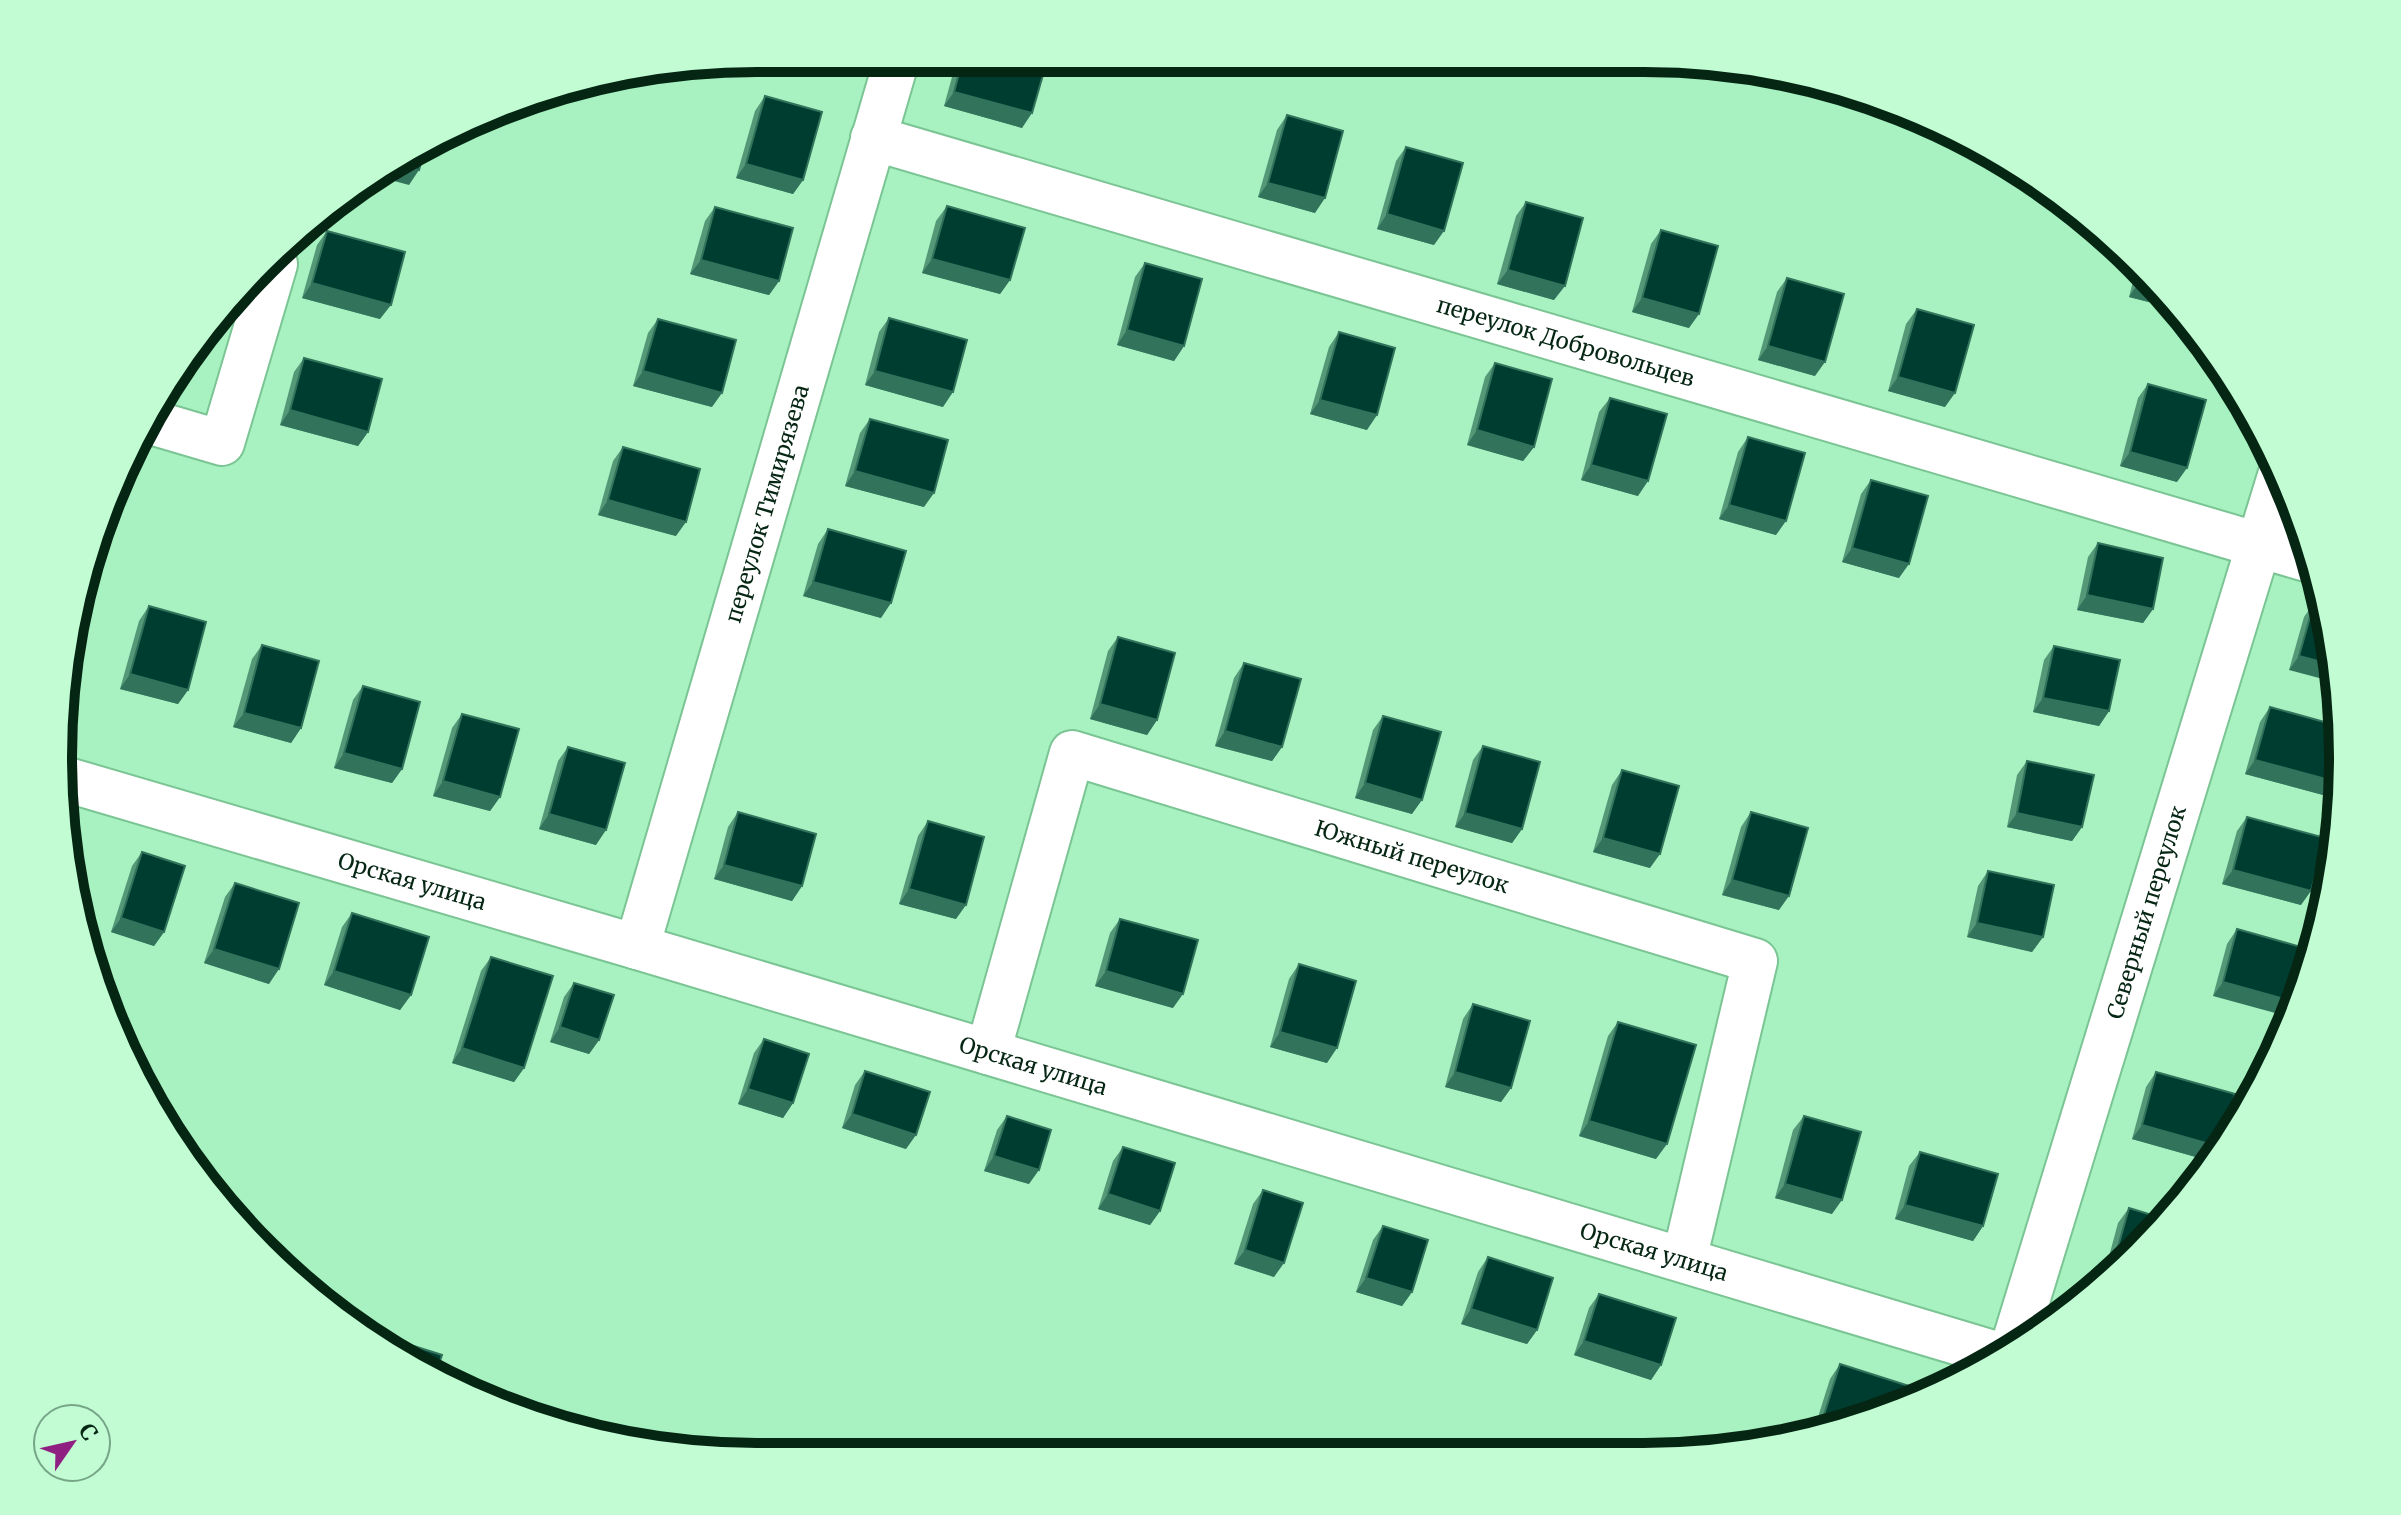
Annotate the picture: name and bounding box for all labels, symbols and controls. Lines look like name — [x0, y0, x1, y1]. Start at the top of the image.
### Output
street label: переулок Добровольцев — [1434, 290, 1698, 393]
street label: переулок Тимирязева — [719, 381, 815, 626]
street label: Северный переулок — [2100, 802, 2192, 1022]
street label: Южный переулок — [1312, 814, 1512, 899]
street label: Орская улица — [335, 846, 490, 916]
street label: Орская улица — [956, 1030, 1111, 1101]
street label: Орская улица — [1577, 1216, 1732, 1287]
north arrow — [32, 1403, 112, 1483]
text: С — [73, 1418, 104, 1446]

